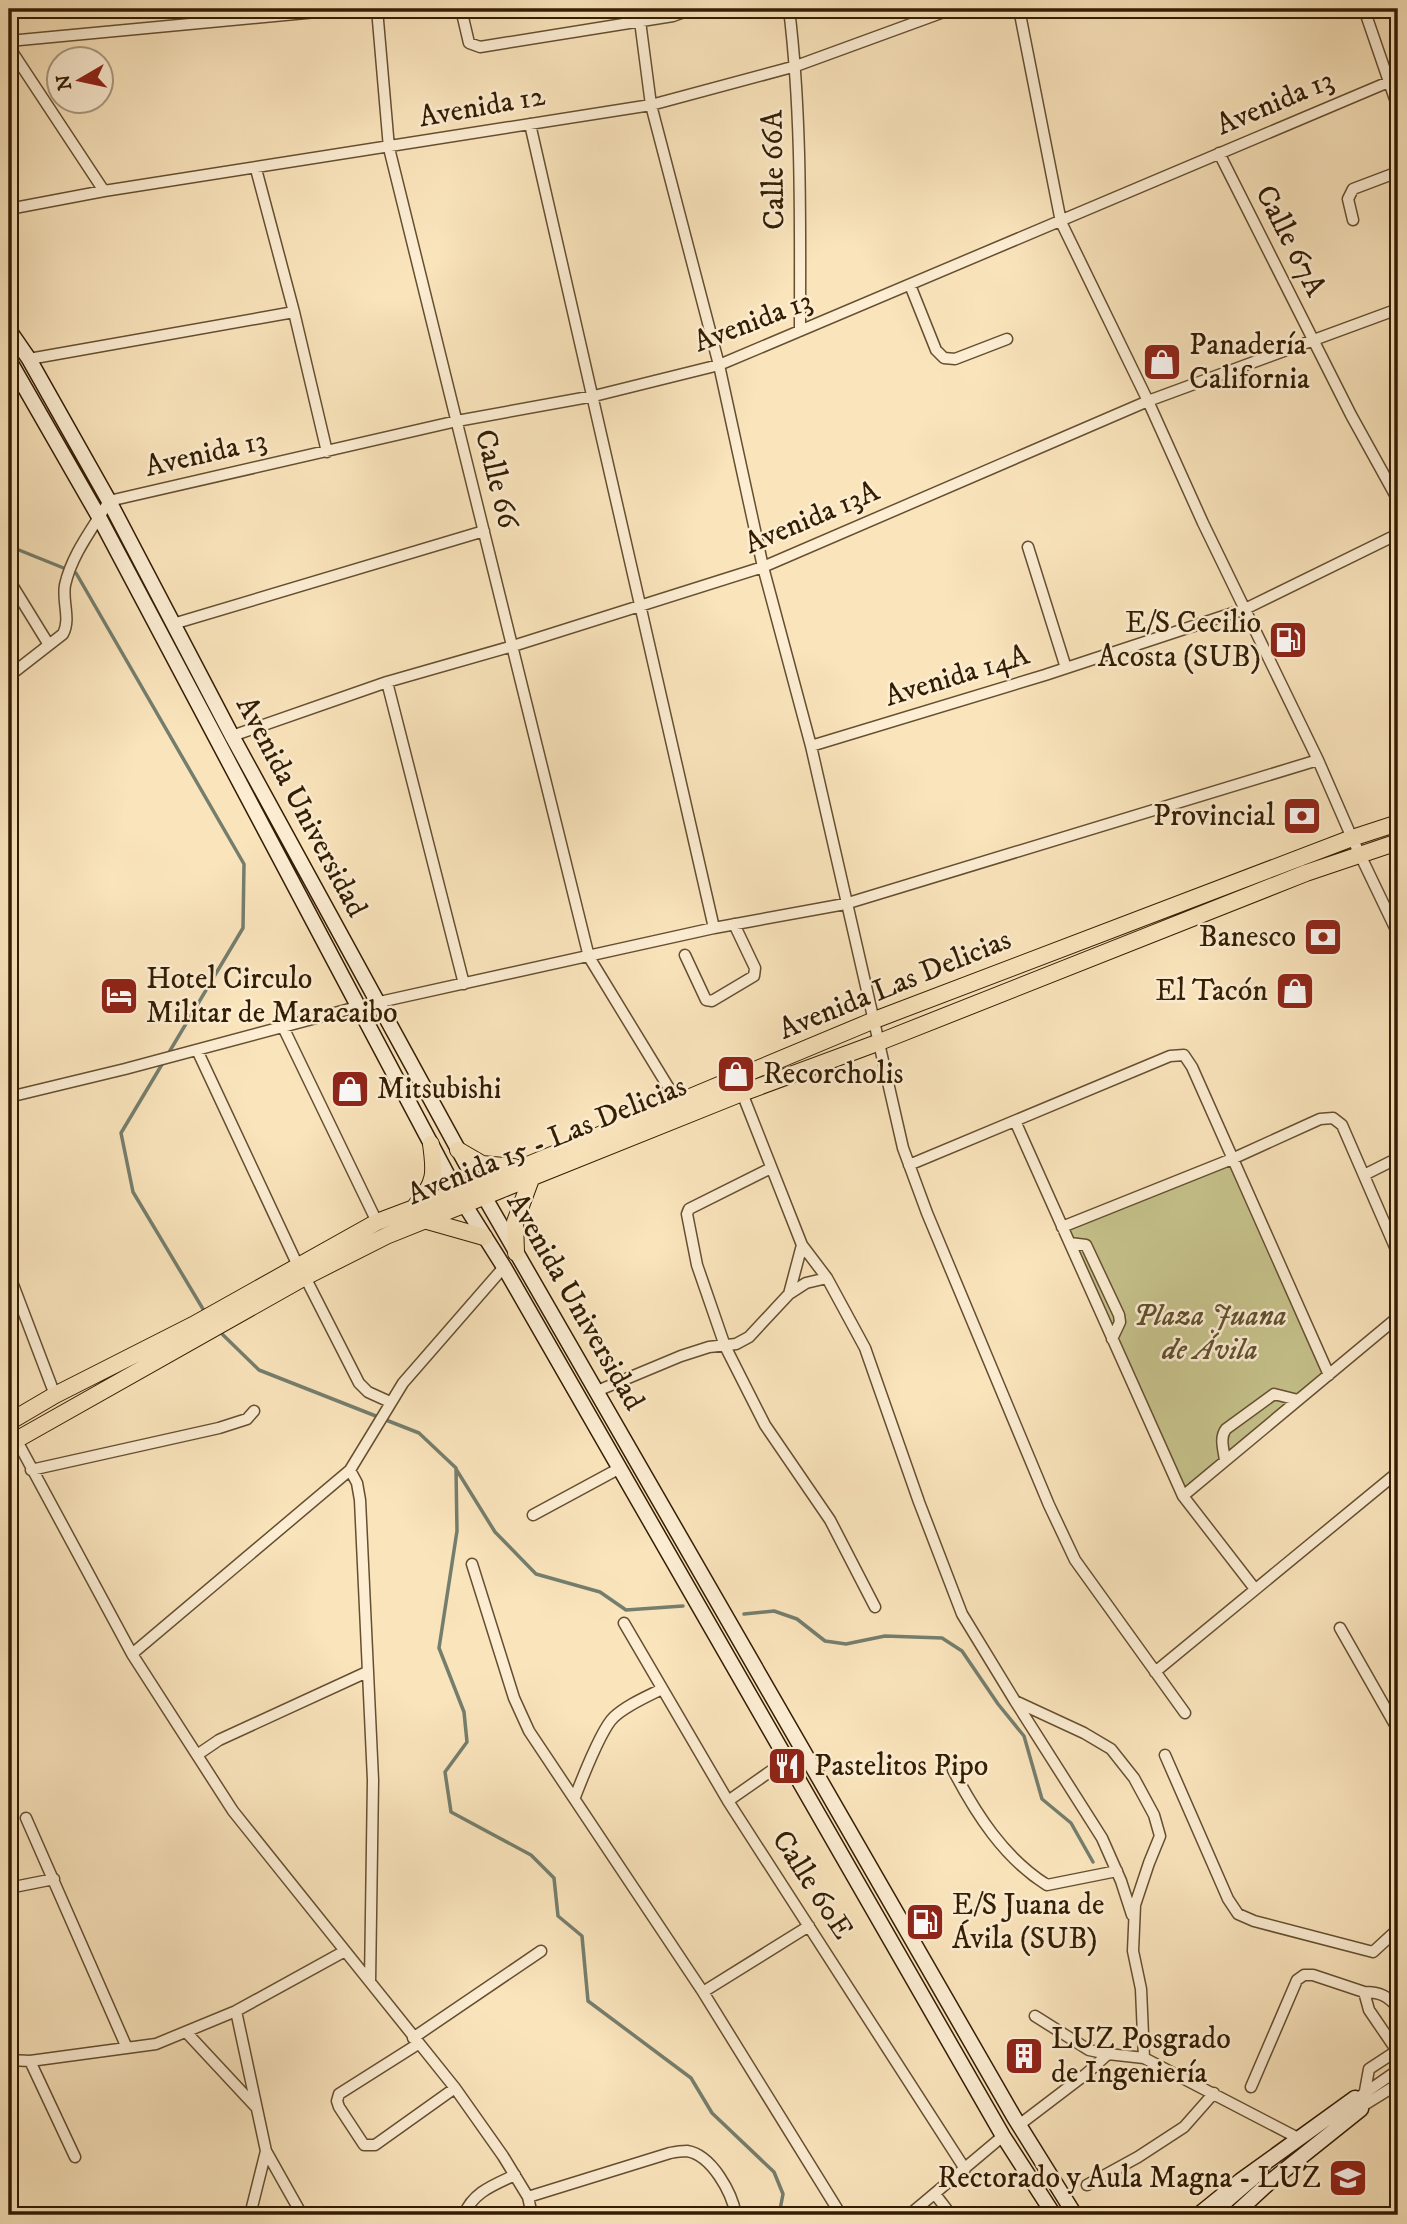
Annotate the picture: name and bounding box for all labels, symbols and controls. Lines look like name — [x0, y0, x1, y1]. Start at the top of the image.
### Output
north arrow — [46, 46, 116, 116]
street label: Avenida 13 — [1211, 62, 1339, 144]
text: N — [52, 73, 77, 92]
street label: Avenida 12 — [416, 78, 548, 136]
street label: Calle 66A — [754, 109, 794, 230]
street label: Calle 67A — [1246, 179, 1334, 304]
street label: Avenida 13 — [689, 283, 817, 361]
place label: Panadería California — [1189, 327, 1310, 398]
shop icon: Panadería California — [1141, 341, 1183, 383]
street label: Avenida 13 — [142, 422, 270, 486]
street label: Calle 66 — [466, 426, 526, 534]
street label: Avenida 13A — [739, 473, 886, 563]
place label: E/S Cecilio Acosta (SUB) — [1098, 605, 1261, 676]
fuel station icon: E/S Cecilio Acosta (SUB) — [1267, 619, 1309, 661]
street label: Avenida 14A — [880, 636, 1035, 715]
street label: Avenida Universidad — [227, 690, 375, 924]
bank icon: Provincial — [1281, 795, 1323, 837]
place label: Provincial — [1153, 798, 1275, 835]
bank icon: Banesco — [1302, 916, 1344, 958]
place label: Banesco — [1199, 919, 1296, 956]
street label: Avenida Las Delicias — [773, 922, 1017, 1048]
place label: Hotel Circulo Militar de Maracaibo — [146, 961, 398, 1032]
shop icon: El Tacón — [1274, 970, 1316, 1012]
place label: El Tacón — [1155, 973, 1268, 1010]
hotel icon: Hotel Circulo Militar de Maracaibo — [98, 975, 140, 1017]
shop icon: Recorcholis — [715, 1053, 757, 1095]
place label: Recorcholis — [763, 1056, 903, 1093]
shop icon: Mitsubishi — [329, 1068, 371, 1110]
street label: Avenida 15 - Las Delicias — [402, 1068, 692, 1214]
place label: Mitsubishi — [377, 1071, 501, 1108]
street label: Avenida Universidad — [498, 1187, 652, 1417]
park label: Plaza Juana de Ávila — [1133, 1298, 1287, 1369]
restaurant icon: Pastelitos Pipo — [766, 1745, 808, 1787]
place label: Pastelitos Pipo — [814, 1748, 988, 1785]
street label: Calle 60E — [763, 1824, 861, 1946]
place label: E/S Juana de Ávila (SUB) — [952, 1887, 1104, 1958]
fuel station icon: E/S Juana de Ávila (SUB) — [904, 1901, 946, 1943]
place label: LUZ Posgrado de Ingeniería — [1051, 2021, 1231, 2092]
building icon: LUZ Posgrado de Ingeniería — [1003, 2035, 1045, 2077]
school or university icon: Rectorado y Aula Magna - LUZ — [1327, 2157, 1369, 2199]
place label: Rectorado y Aula Magna - LUZ — [937, 2160, 1321, 2197]

